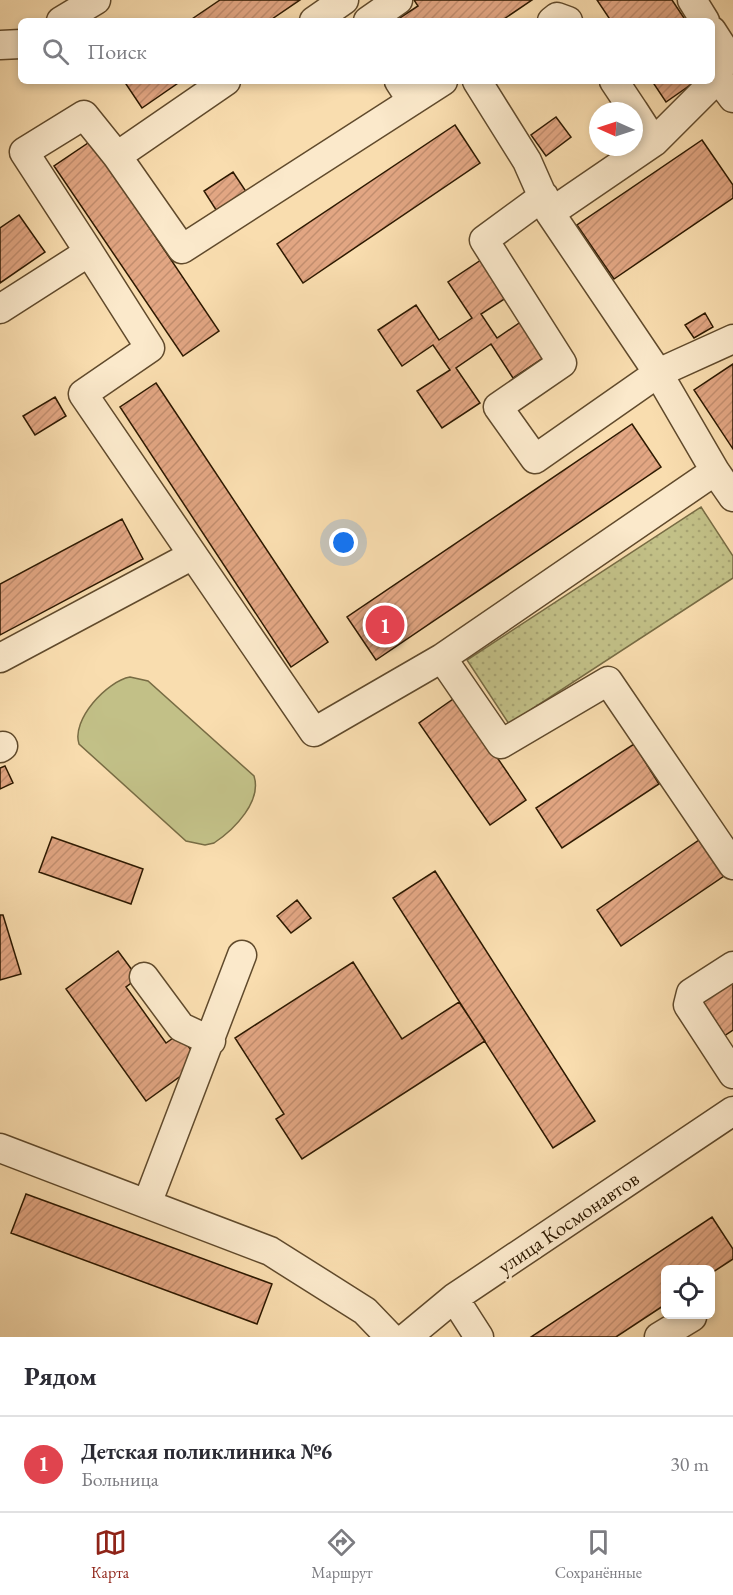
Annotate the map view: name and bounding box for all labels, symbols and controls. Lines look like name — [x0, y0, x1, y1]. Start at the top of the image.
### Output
search box — [18, 18, 715, 84]
icon: search — [39, 35, 72, 68]
text: Поиск — [87, 37, 147, 66]
north arrow — [589, 102, 643, 156]
your location — [329, 528, 358, 557]
pin: 1 — [366, 602, 404, 648]
street label: улица Космонавтов — [492, 1165, 644, 1279]
map controls — [661, 1265, 715, 1319]
button: locate — [661, 1265, 715, 1319]
text: Рядом — [24, 1359, 97, 1393]
text: Детская поликлиника №6 — [81, 1437, 332, 1466]
text: 1 — [38, 1451, 49, 1477]
text: 30 m — [670, 1451, 709, 1477]
text: Больница — [81, 1466, 159, 1492]
tab: Карта — [91, 1526, 129, 1583]
tab: Маршрут — [311, 1526, 373, 1583]
tab: Сохранённые — [555, 1526, 642, 1583]

